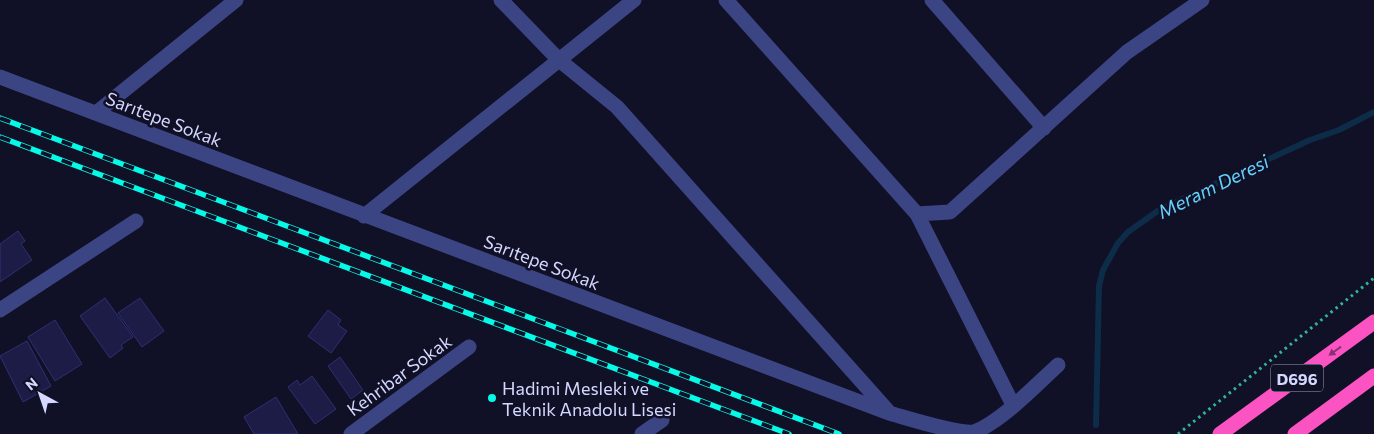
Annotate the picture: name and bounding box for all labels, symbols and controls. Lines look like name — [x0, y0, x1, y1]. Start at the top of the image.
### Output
street label: Sarıtepe Sokak — [103, 87, 225, 151]
water label: Meram Deresi — [1154, 149, 1273, 223]
street label: Sarıtepe Sokak — [481, 230, 603, 294]
street label: Kehribar Sokak — [342, 330, 456, 420]
one-way arrow — [1328, 345, 1341, 355]
road number: D696 — [1271, 364, 1323, 392]
north arrow — [15, 369, 65, 419]
text: N — [22, 374, 41, 394]
place label: Hadimi Mesleki ve Teknik Anadolu Lisesi — [502, 377, 676, 420]
marker: Hadimi Mesleki ve Teknik Anadolu Lisesi — [486, 392, 498, 404]

